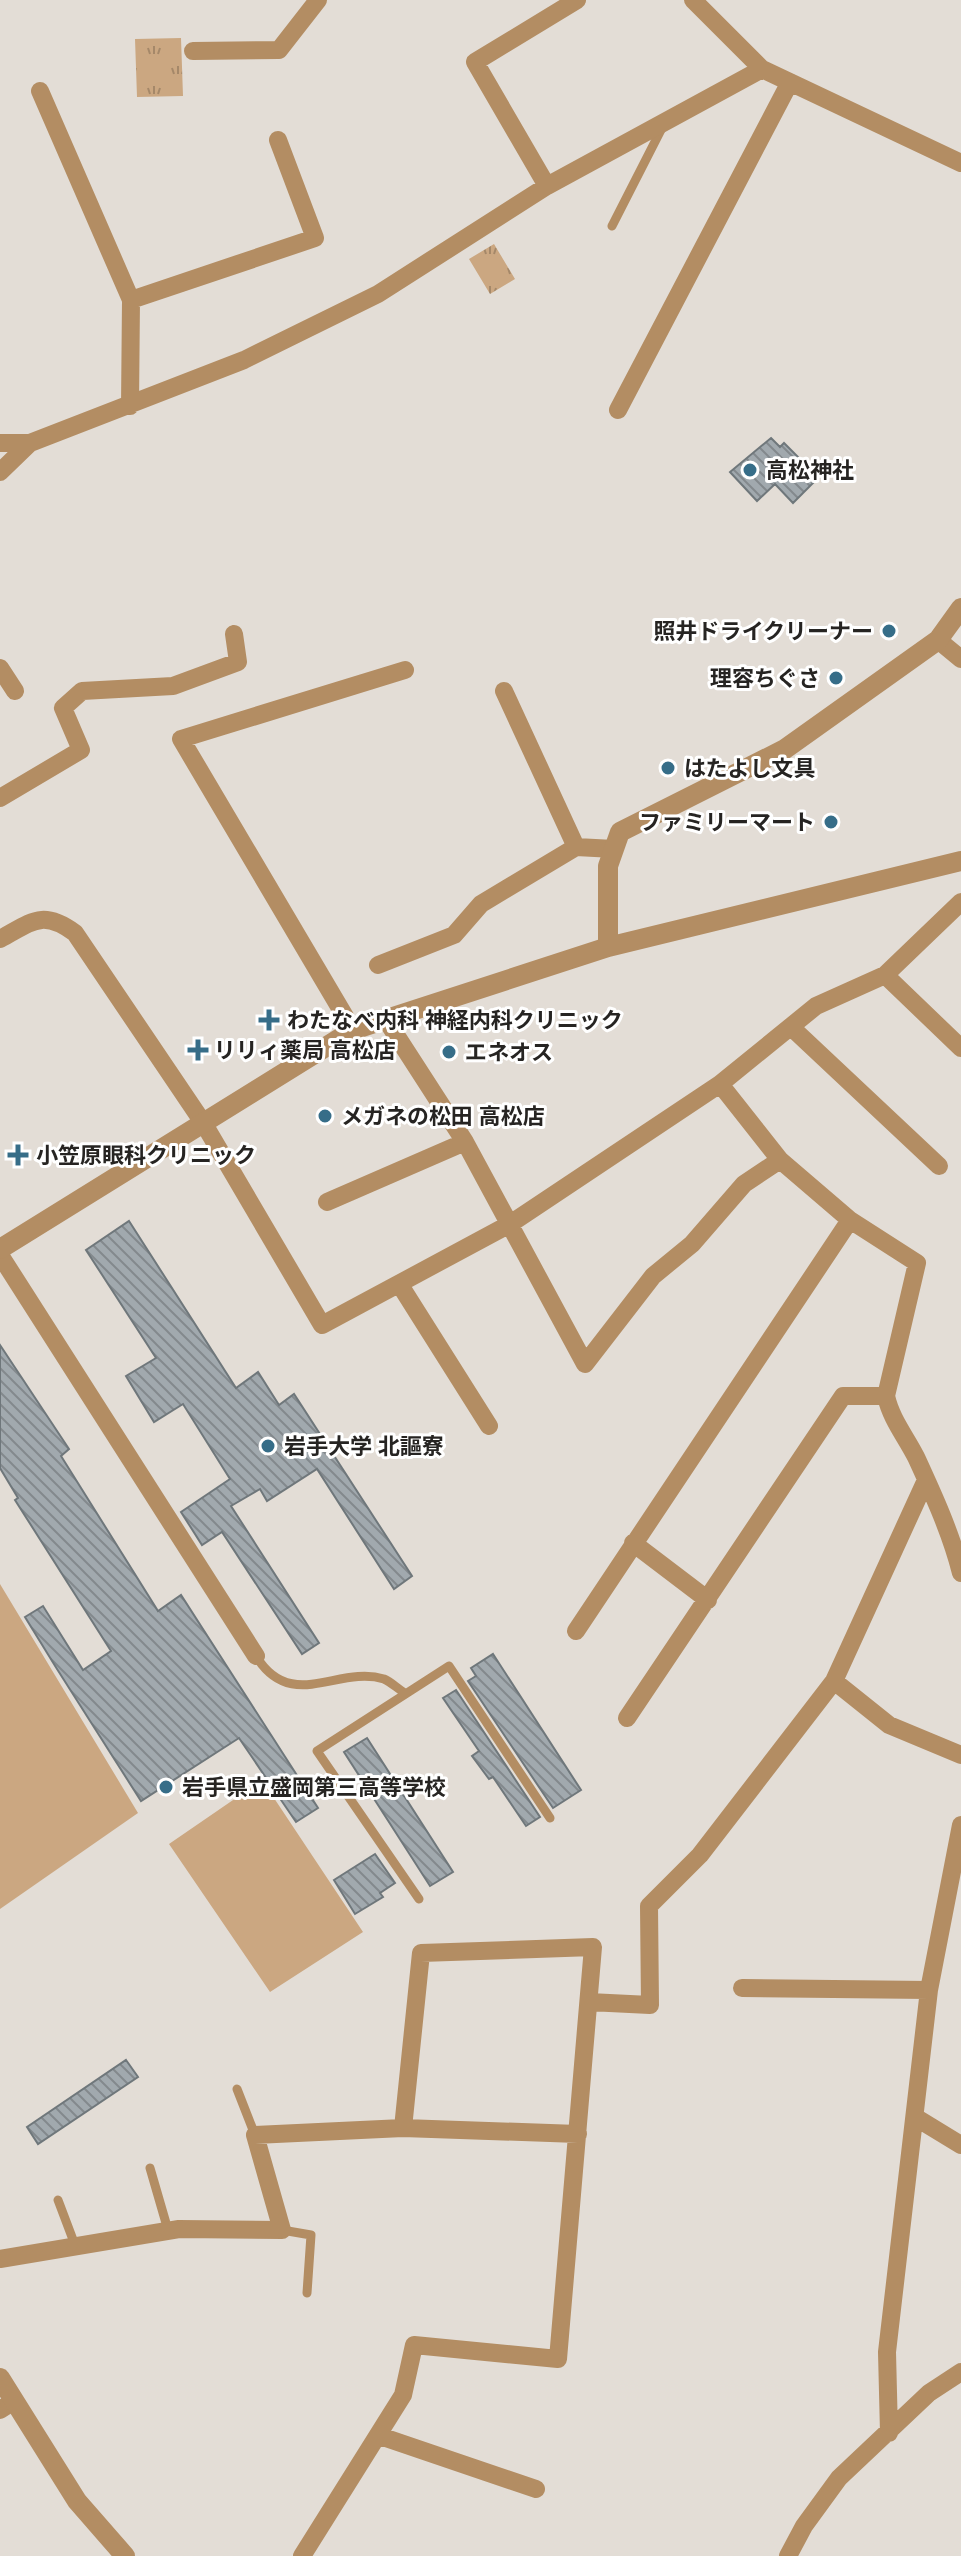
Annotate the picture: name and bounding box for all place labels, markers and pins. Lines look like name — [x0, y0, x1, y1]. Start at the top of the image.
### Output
place label: 高松神社 — [766, 454, 854, 484]
marker: 高松神社 — [741, 461, 759, 479]
place label: 照井ドライクリーナー — [653, 615, 873, 645]
marker: 照井ドライクリーナー — [880, 622, 898, 640]
place label: 理容ちぐさ — [710, 662, 820, 692]
marker: 理容ちぐさ — [827, 669, 845, 687]
place label: はたよし文具 — [684, 752, 816, 782]
marker: はたよし文具 — [659, 759, 677, 777]
place label: ファミリーマート — [639, 806, 815, 836]
marker: ファミリーマート — [822, 813, 840, 831]
place label: わたなべ内科 神経内科クリニック — [287, 1004, 623, 1034]
marker: わたなべ内科 神経内科クリニック — [258, 1009, 280, 1031]
place label: リリィ薬局 高松店 — [214, 1034, 396, 1064]
place label: エネオス — [465, 1036, 553, 1066]
marker: リリィ薬局 高松店 — [189, 1041, 207, 1059]
marker: エネオス — [440, 1043, 458, 1061]
place label: メガネの松田 高松店 — [341, 1100, 545, 1130]
marker: メガネの松田 高松店 — [316, 1107, 334, 1125]
place label: 小笠原眼科クリニック — [36, 1139, 256, 1169]
marker: 小笠原眼科クリニック — [7, 1144, 29, 1166]
place label: 岩手大学 北謳寮 — [284, 1430, 444, 1460]
marker: 岩手大学 北謳寮 — [259, 1437, 277, 1455]
place label: 岩手県立盛岡第三高等学校 — [182, 1771, 446, 1801]
marker: 岩手県立盛岡第三高等学校 — [157, 1778, 175, 1796]

